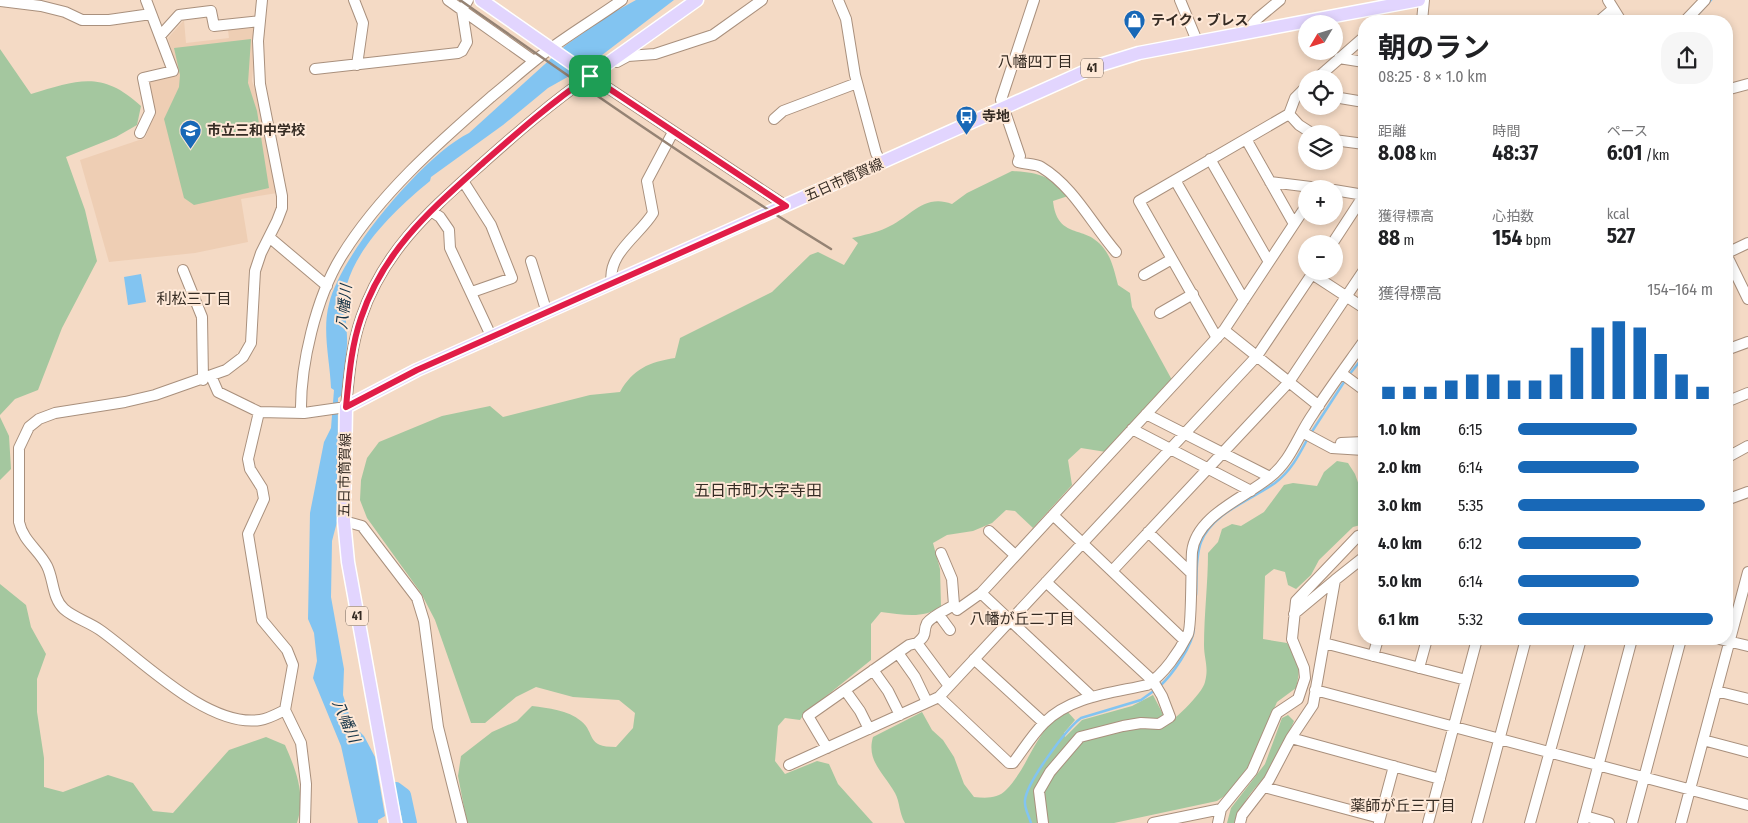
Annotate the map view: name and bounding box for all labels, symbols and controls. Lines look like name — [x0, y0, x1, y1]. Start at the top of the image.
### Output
shop icon: テイク・ブレス — [1123, 8, 1147, 39]
place label: テイク・ブレス — [1151, 12, 1248, 29]
north arrow — [1298, 15, 1342, 60]
map controls — [1298, 15, 1343, 280]
text: 朝のラン — [1378, 31, 1490, 64]
button: share — [1661, 32, 1713, 84]
district label: 八幡四丁目 — [997, 53, 1073, 71]
pin — [569, 55, 611, 97]
road number: 41 — [1081, 58, 1103, 78]
icon: arrive — [576, 62, 604, 90]
text: 08:25 · 8 × 1.0 km — [1378, 67, 1487, 86]
button: locate — [1298, 70, 1343, 115]
bus stop icon: 寺地 — [954, 104, 978, 135]
place label: 寺地 — [982, 108, 1010, 125]
school or university icon: 市立三和中学校 — [179, 118, 203, 149]
place label: 市立三和中学校 — [207, 122, 305, 139]
text: 距離 — [1378, 123, 1406, 140]
text: 時間 — [1492, 123, 1520, 140]
text: ペース — [1607, 123, 1648, 140]
button: layers — [1298, 125, 1343, 170]
text: 8.08 — [1378, 140, 1416, 166]
text: 48:37 — [1492, 140, 1538, 166]
text: 6:01 — [1607, 140, 1642, 166]
text: km — [1416, 147, 1437, 164]
text: /km — [1642, 147, 1669, 164]
street label: 五日市筒賀線 — [802, 155, 886, 205]
button: + — [1298, 180, 1343, 225]
text: kcal — [1607, 206, 1629, 223]
text: 獲得標高 — [1378, 208, 1434, 225]
text: 心拍数 — [1492, 208, 1534, 225]
text: 527 — [1607, 223, 1635, 249]
text: 88 — [1378, 225, 1400, 251]
text: 154 — [1492, 225, 1522, 251]
text: m — [1400, 232, 1414, 249]
text: bpm — [1522, 232, 1551, 249]
button: − — [1298, 235, 1343, 280]
text: 154–164 m — [1647, 280, 1713, 299]
water label: 八幡川 — [333, 282, 356, 330]
text: 獲得標高 — [1378, 284, 1442, 303]
district label: 利松三丁目 — [156, 290, 232, 308]
text: 1.0 km — [1378, 420, 1421, 439]
text: 6:15 — [1458, 420, 1482, 439]
street label: 五日市筒賀線 — [336, 433, 354, 517]
text: 2.0 km — [1378, 458, 1421, 477]
text: 6:14 — [1458, 458, 1483, 477]
district label: 五日市町大字寺田 — [694, 481, 822, 500]
text: 3.0 km — [1378, 496, 1421, 515]
text: 5:35 — [1458, 496, 1483, 515]
text: 4.0 km — [1378, 534, 1422, 553]
text: 6:12 — [1458, 534, 1482, 553]
text: 5.0 km — [1378, 572, 1422, 591]
text: 6:14 — [1458, 572, 1483, 591]
road number: 41 — [346, 606, 368, 626]
district label: 八幡が丘二丁目 — [969, 610, 1075, 628]
text: 6.1 km — [1378, 610, 1419, 629]
text: 5:32 — [1458, 610, 1483, 629]
water label: 八幡川 — [329, 697, 364, 747]
district label: 薬師が丘三丁目 — [1350, 797, 1456, 815]

